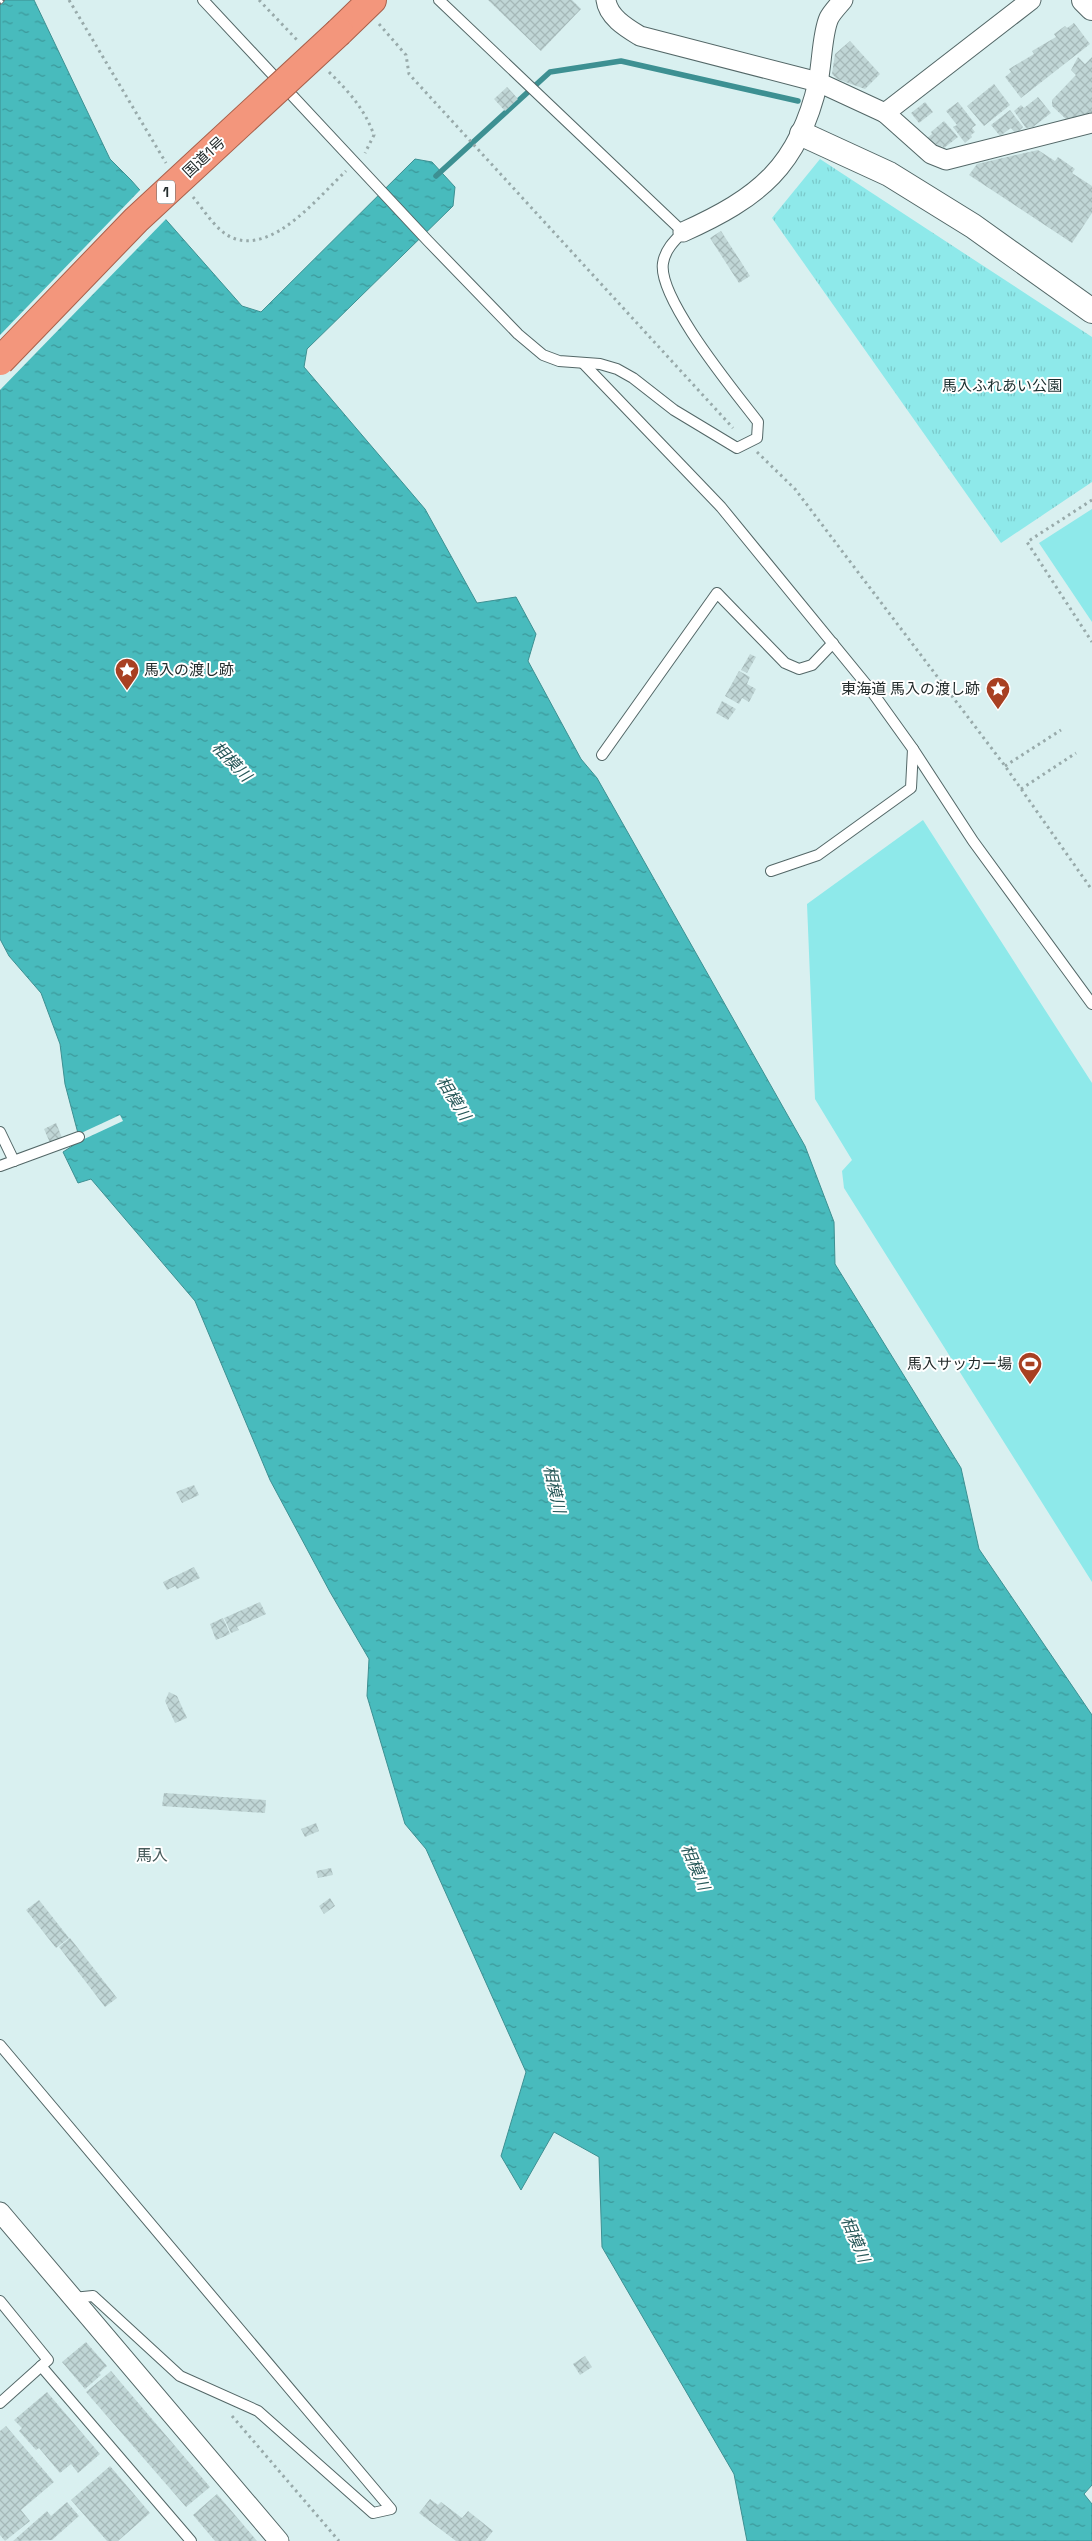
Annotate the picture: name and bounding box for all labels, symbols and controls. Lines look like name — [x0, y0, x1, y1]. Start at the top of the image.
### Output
street label: 国道1号 — [178, 132, 229, 181]
road number: 1 — [157, 180, 175, 203]
park label: 馬入ふれあい公園 — [942, 376, 1062, 395]
place icon: 馬入の渡し跡 — [114, 657, 140, 691]
place label: 馬入の渡し跡 — [144, 660, 234, 679]
place icon: 東海道 馬入の渡し跡 — [985, 676, 1011, 710]
place label: 東海道 馬入の渡し跡 — [841, 679, 980, 698]
water label: 相模川 — [207, 737, 257, 787]
water label: 相模川 — [432, 1072, 476, 1126]
sports icon: 馬入サッカー場 — [1017, 1351, 1043, 1385]
place label: 馬入サッカー場 — [907, 1354, 1012, 1373]
water label: 相模川 — [539, 1463, 571, 1517]
water label: 相模川 — [676, 1841, 715, 1895]
district label: 馬入 — [136, 1845, 168, 1866]
water label: 相模川 — [836, 2213, 875, 2267]

